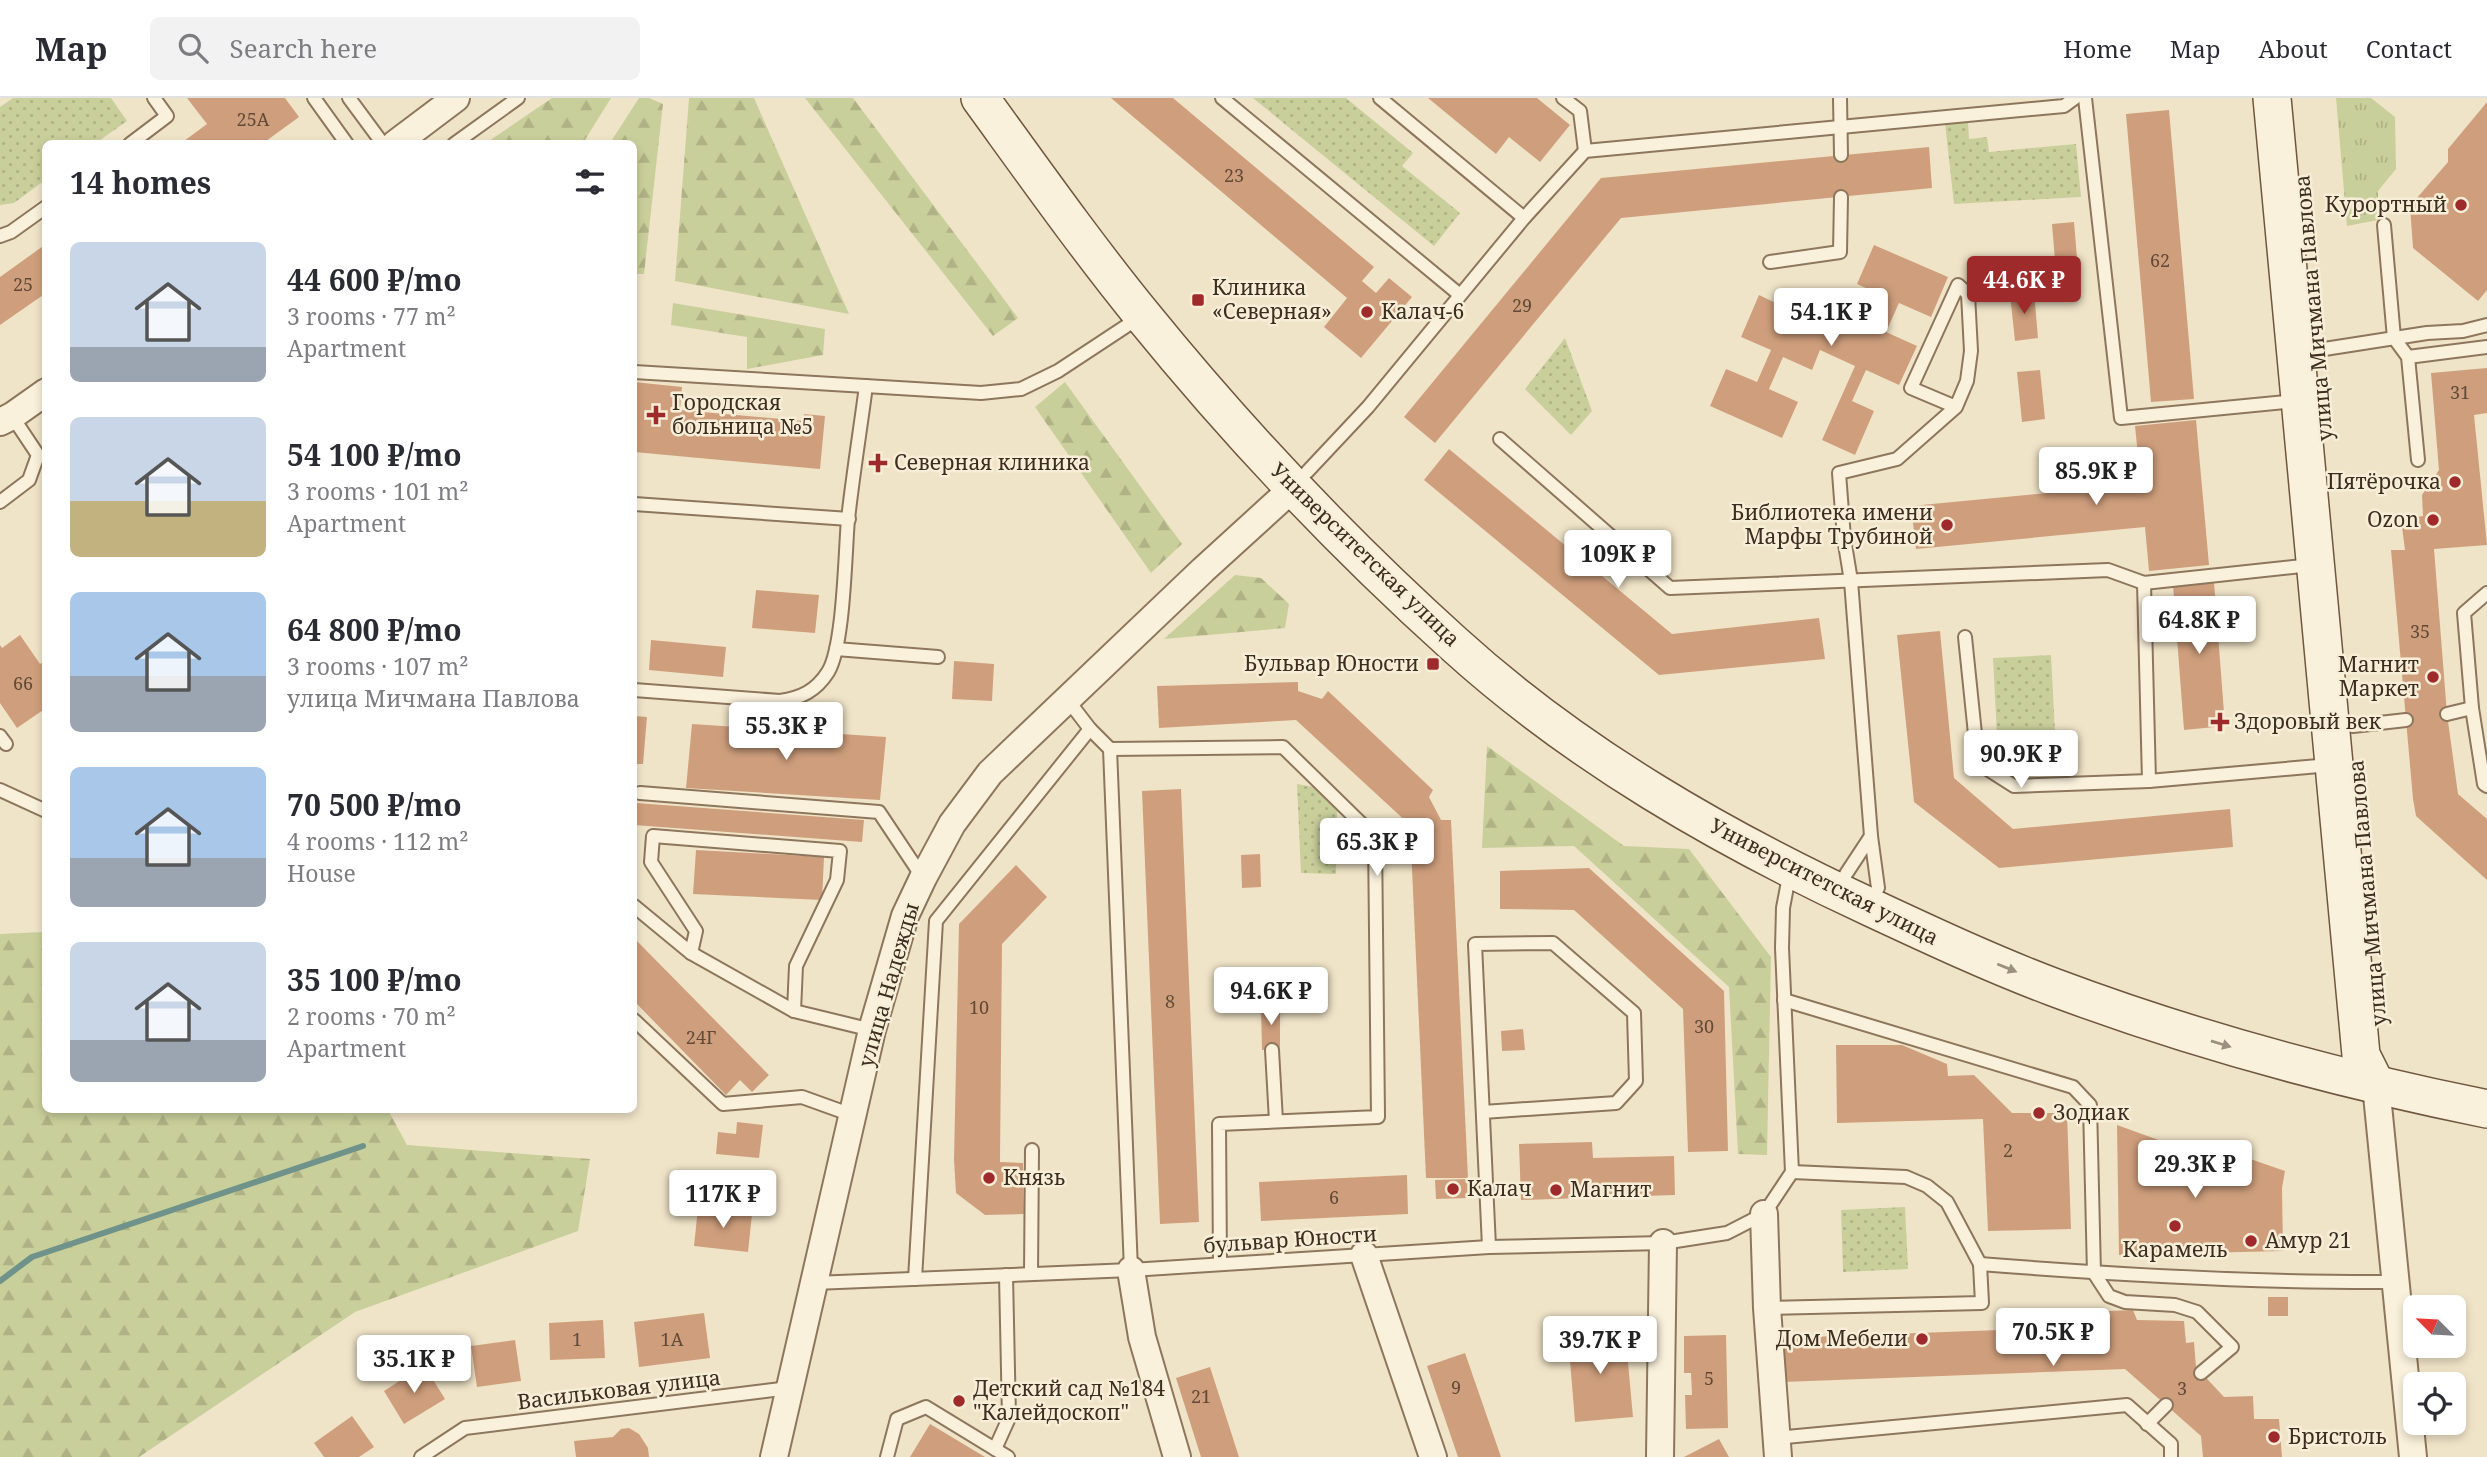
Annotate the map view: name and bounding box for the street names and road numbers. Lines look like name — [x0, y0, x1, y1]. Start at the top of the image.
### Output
street label: улица Мичмана Павлова — [2287, 174, 2339, 442]
street label: Университетская улица — [1265, 456, 1466, 652]
street label: улица Мичмана Павлова — [2341, 759, 2393, 1027]
street label: Университетская улица — [1705, 811, 1944, 951]
street label: улица Надежды — [851, 899, 925, 1070]
street label: бульвар Юности — [1202, 1219, 1378, 1259]
street label: Васильковая улица — [516, 1363, 722, 1415]

